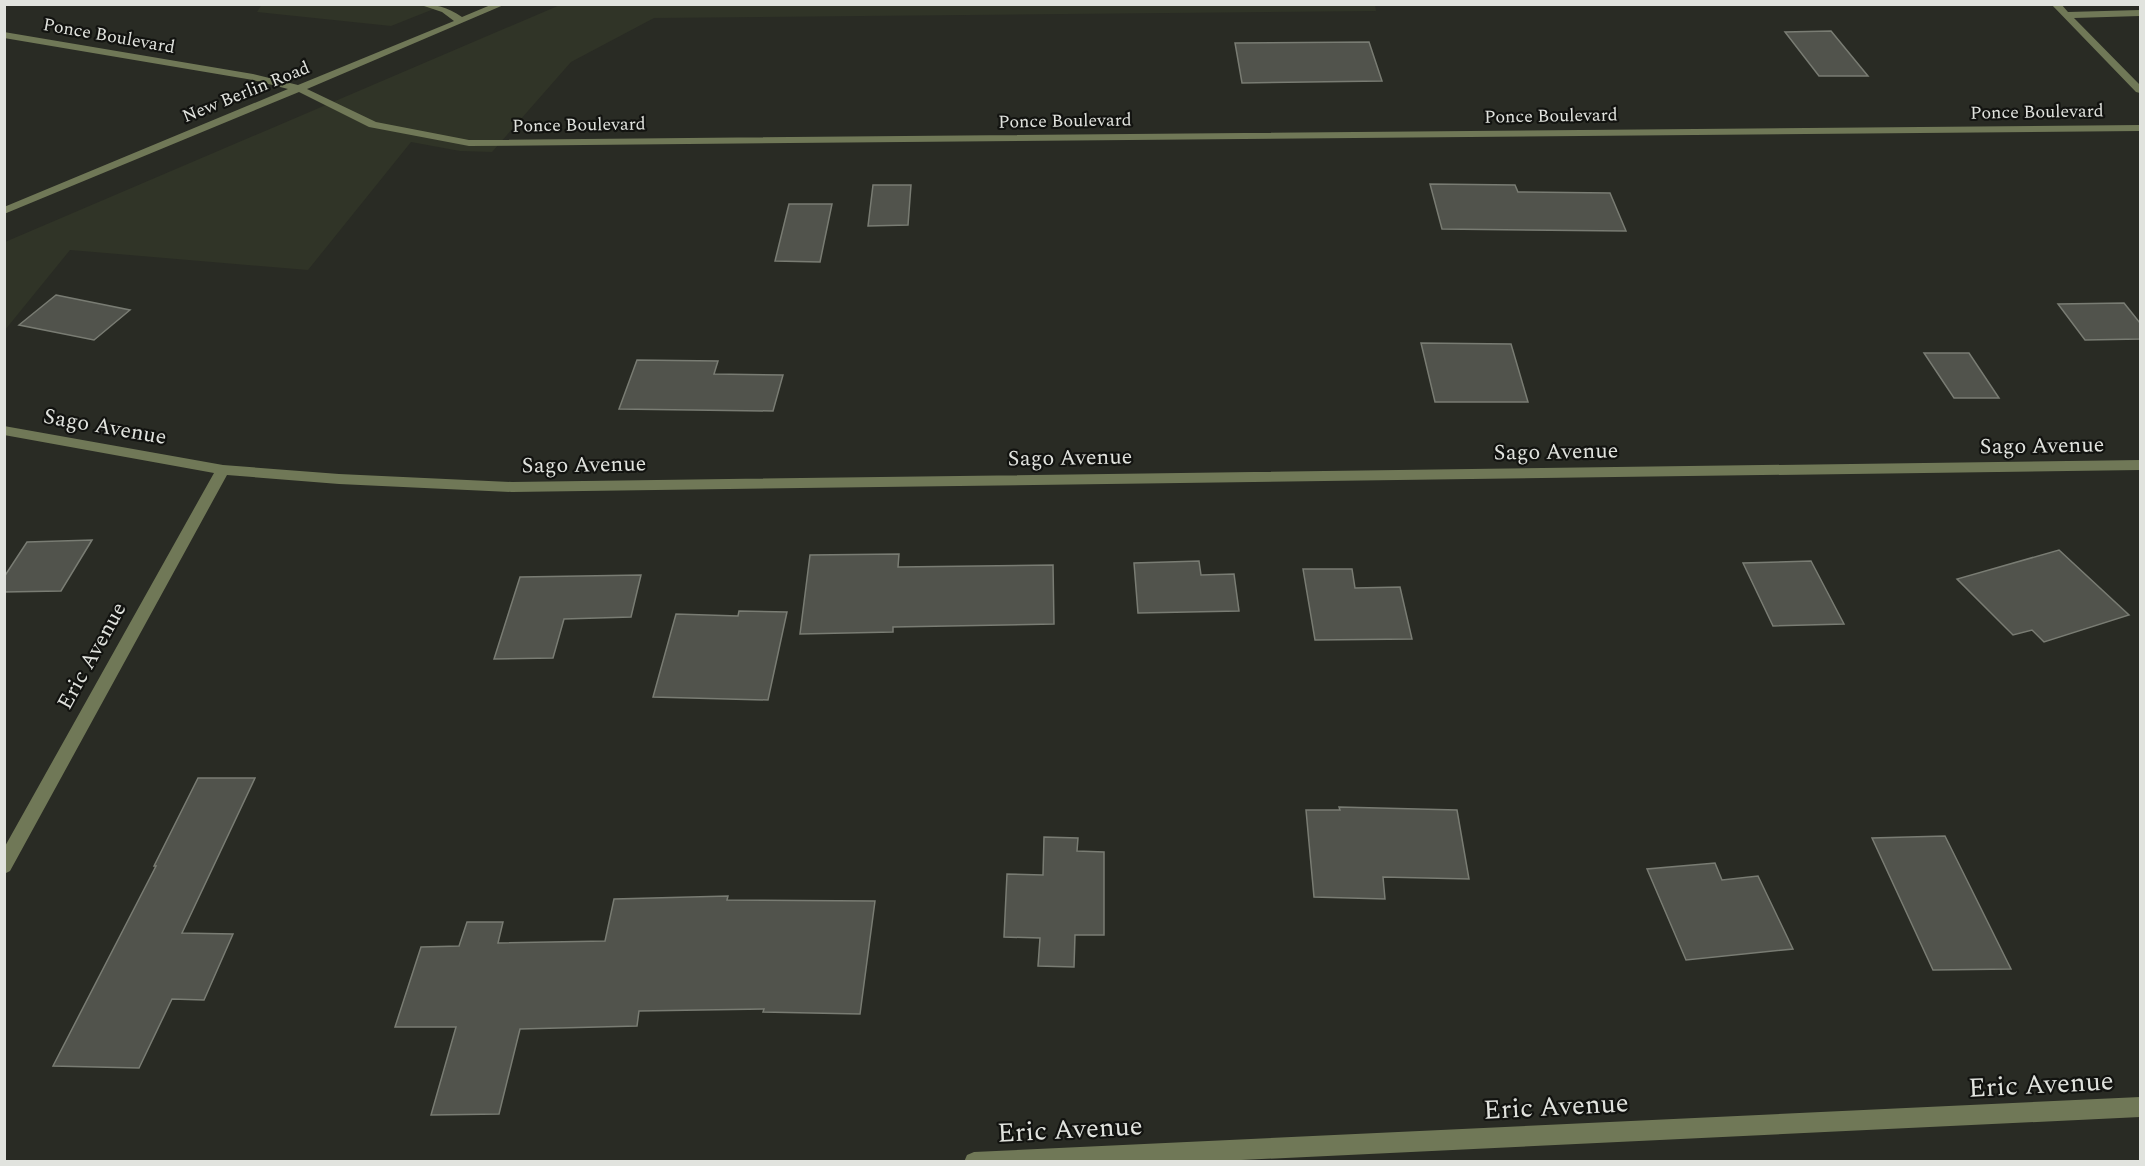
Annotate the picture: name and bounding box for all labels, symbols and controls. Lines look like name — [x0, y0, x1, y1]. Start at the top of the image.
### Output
street label: Ponce Boulevard — [41, 11, 177, 61]
street label: New Berlin Road — [178, 54, 314, 130]
street label: Ponce Boulevard — [1970, 97, 2104, 127]
street label: Ponce Boulevard — [1484, 101, 1618, 131]
street label: Ponce Boulevard — [998, 106, 1132, 136]
street label: Ponce Boulevard — [512, 110, 646, 140]
street label: Sago Avenue — [41, 400, 169, 454]
street label: Sago Avenue — [1979, 428, 2105, 464]
street label: Sago Avenue — [1493, 434, 1619, 470]
street label: Sago Avenue — [1007, 440, 1133, 476]
street label: Sago Avenue — [521, 447, 647, 483]
street label: Eric Avenue — [49, 596, 135, 716]
street label: Eric Avenue — [1967, 1060, 2115, 1110]
street label: Eric Avenue — [1482, 1082, 1630, 1132]
street label: Eric Avenue — [996, 1105, 1144, 1155]

